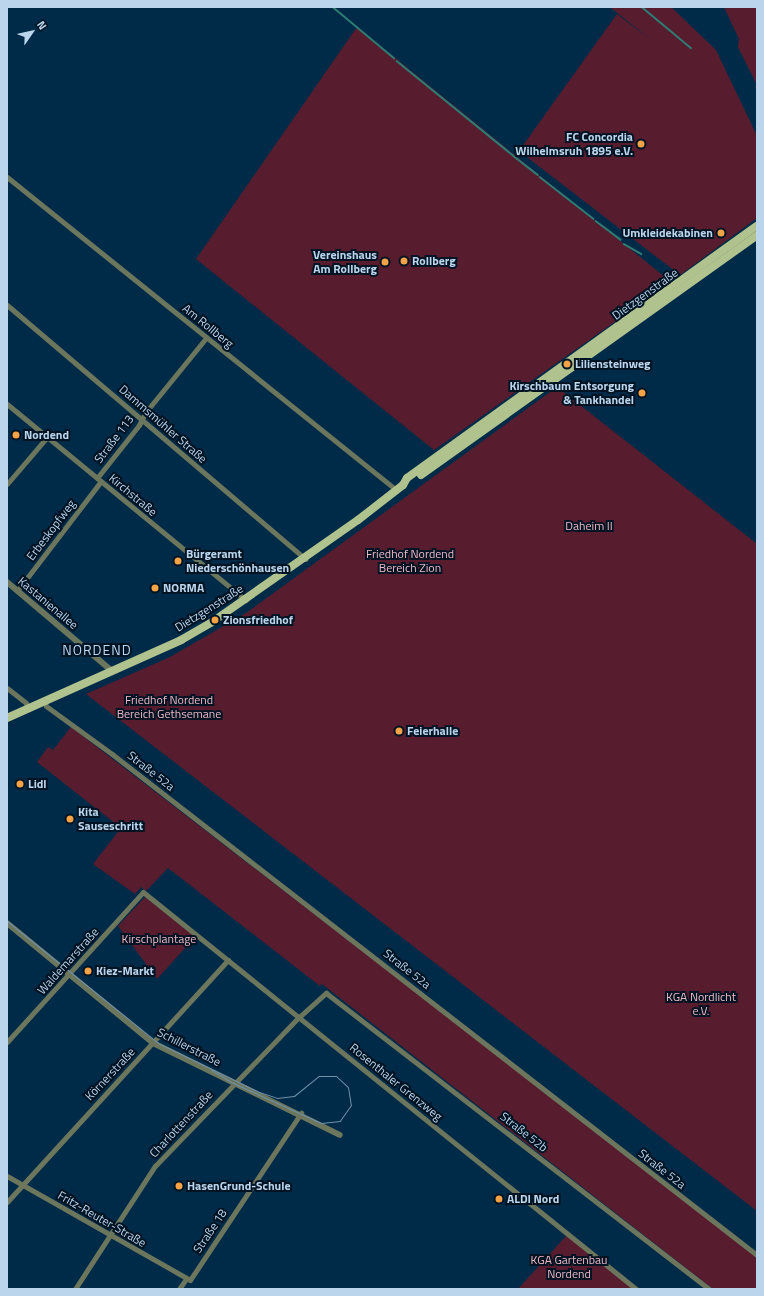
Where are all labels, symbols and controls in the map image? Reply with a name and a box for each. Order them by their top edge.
north arrow [12,12,52,52]
text: N [33,18,51,33]
place label: FC Concordia Wilhelmsruh 1895 e.V. [515,130,633,158]
marker: FC Concordia Wilhelmsruh 1895 e.V. [636,139,646,149]
place label: Umkleidekabinen [622,226,713,240]
marker: Umkleidekabinen [716,228,726,238]
place label: Vereinshaus Am Rollberg [313,248,377,276]
place label: Rollberg [412,254,456,268]
marker: Rollberg [399,256,409,266]
marker: Vereinshaus Am Rollberg [380,257,390,267]
street label: Dietzgenstraße [609,265,681,323]
street label: Am Rollberg [180,301,236,351]
place label: Liliensteinweg [575,357,650,371]
marker: Liliensteinweg [562,359,572,369]
place label: Kirschbaum Entsorgung & Tankhandel [509,379,634,407]
street label: Dammsmühler Straße [116,382,210,466]
marker: Kirschbaum Entsorgung & Tankhandel [637,388,647,398]
street label: Straße 113 [91,412,137,466]
place label: Nordend [24,428,69,442]
marker: Nordend [11,430,21,440]
street label: Kirchstraße [106,471,160,519]
street label: Erbeskopfweg [24,497,78,563]
park label: Daheim II [565,519,613,533]
place label: Bürgeramt Niederschönhausen [186,547,289,575]
park label: Friedhof Nordend Bereich Zion [366,547,454,575]
marker: Bürgeramt Niederschönhausen [173,556,183,566]
street label: Kastanienallee [15,574,81,632]
place label: NORMA [163,581,204,595]
street label: Dietzgenstraße [172,581,246,635]
marker: NORMA [150,583,160,593]
place label: Zionsfriedhof [223,613,293,627]
marker: Zionsfriedhof [210,615,220,625]
district label: NORDEND [62,642,132,658]
park label: Friedhof Nordend Bereich Gethsemane [117,693,221,721]
place label: Feierhalle [407,724,458,738]
marker: Feierhalle [394,726,404,736]
street label: Straße 52a [125,748,177,794]
place label: Lidl [28,777,47,791]
marker: Lidl [15,779,25,789]
place label: Kita Sauseschritt [78,805,143,833]
marker: Kita Sauseschritt [65,814,75,824]
street label: Waldemarstraße [34,925,102,997]
park label: Kirschplantage [122,932,196,946]
street label: Straße 52a [381,946,433,992]
place label: Kiez-Markt [96,964,154,978]
marker: Kiez-Markt [83,966,93,976]
park label: KGA Nordlicht e.V. [666,990,736,1018]
street label: Schillerstraße [155,1025,223,1069]
street label: Rosenthaler Grenzweg [347,1040,445,1124]
street label: Körnerstraße [82,1045,138,1103]
street label: Charlottenstraße [146,1088,216,1160]
street label: Straße 52b [497,1109,551,1155]
street label: Straße 52a [636,1146,688,1192]
place label: HasenGrund-Schule [187,1179,291,1193]
marker: HasenGrund-Schule [174,1181,184,1191]
street label: Fritz-Reuter-Straße [55,1188,149,1250]
place label: ALDI Nord [507,1192,559,1206]
marker: ALDI Nord [494,1194,504,1204]
street label: Straße 18 [190,1206,230,1256]
park label: KGA Gartenbau Nordend [531,1253,607,1281]

